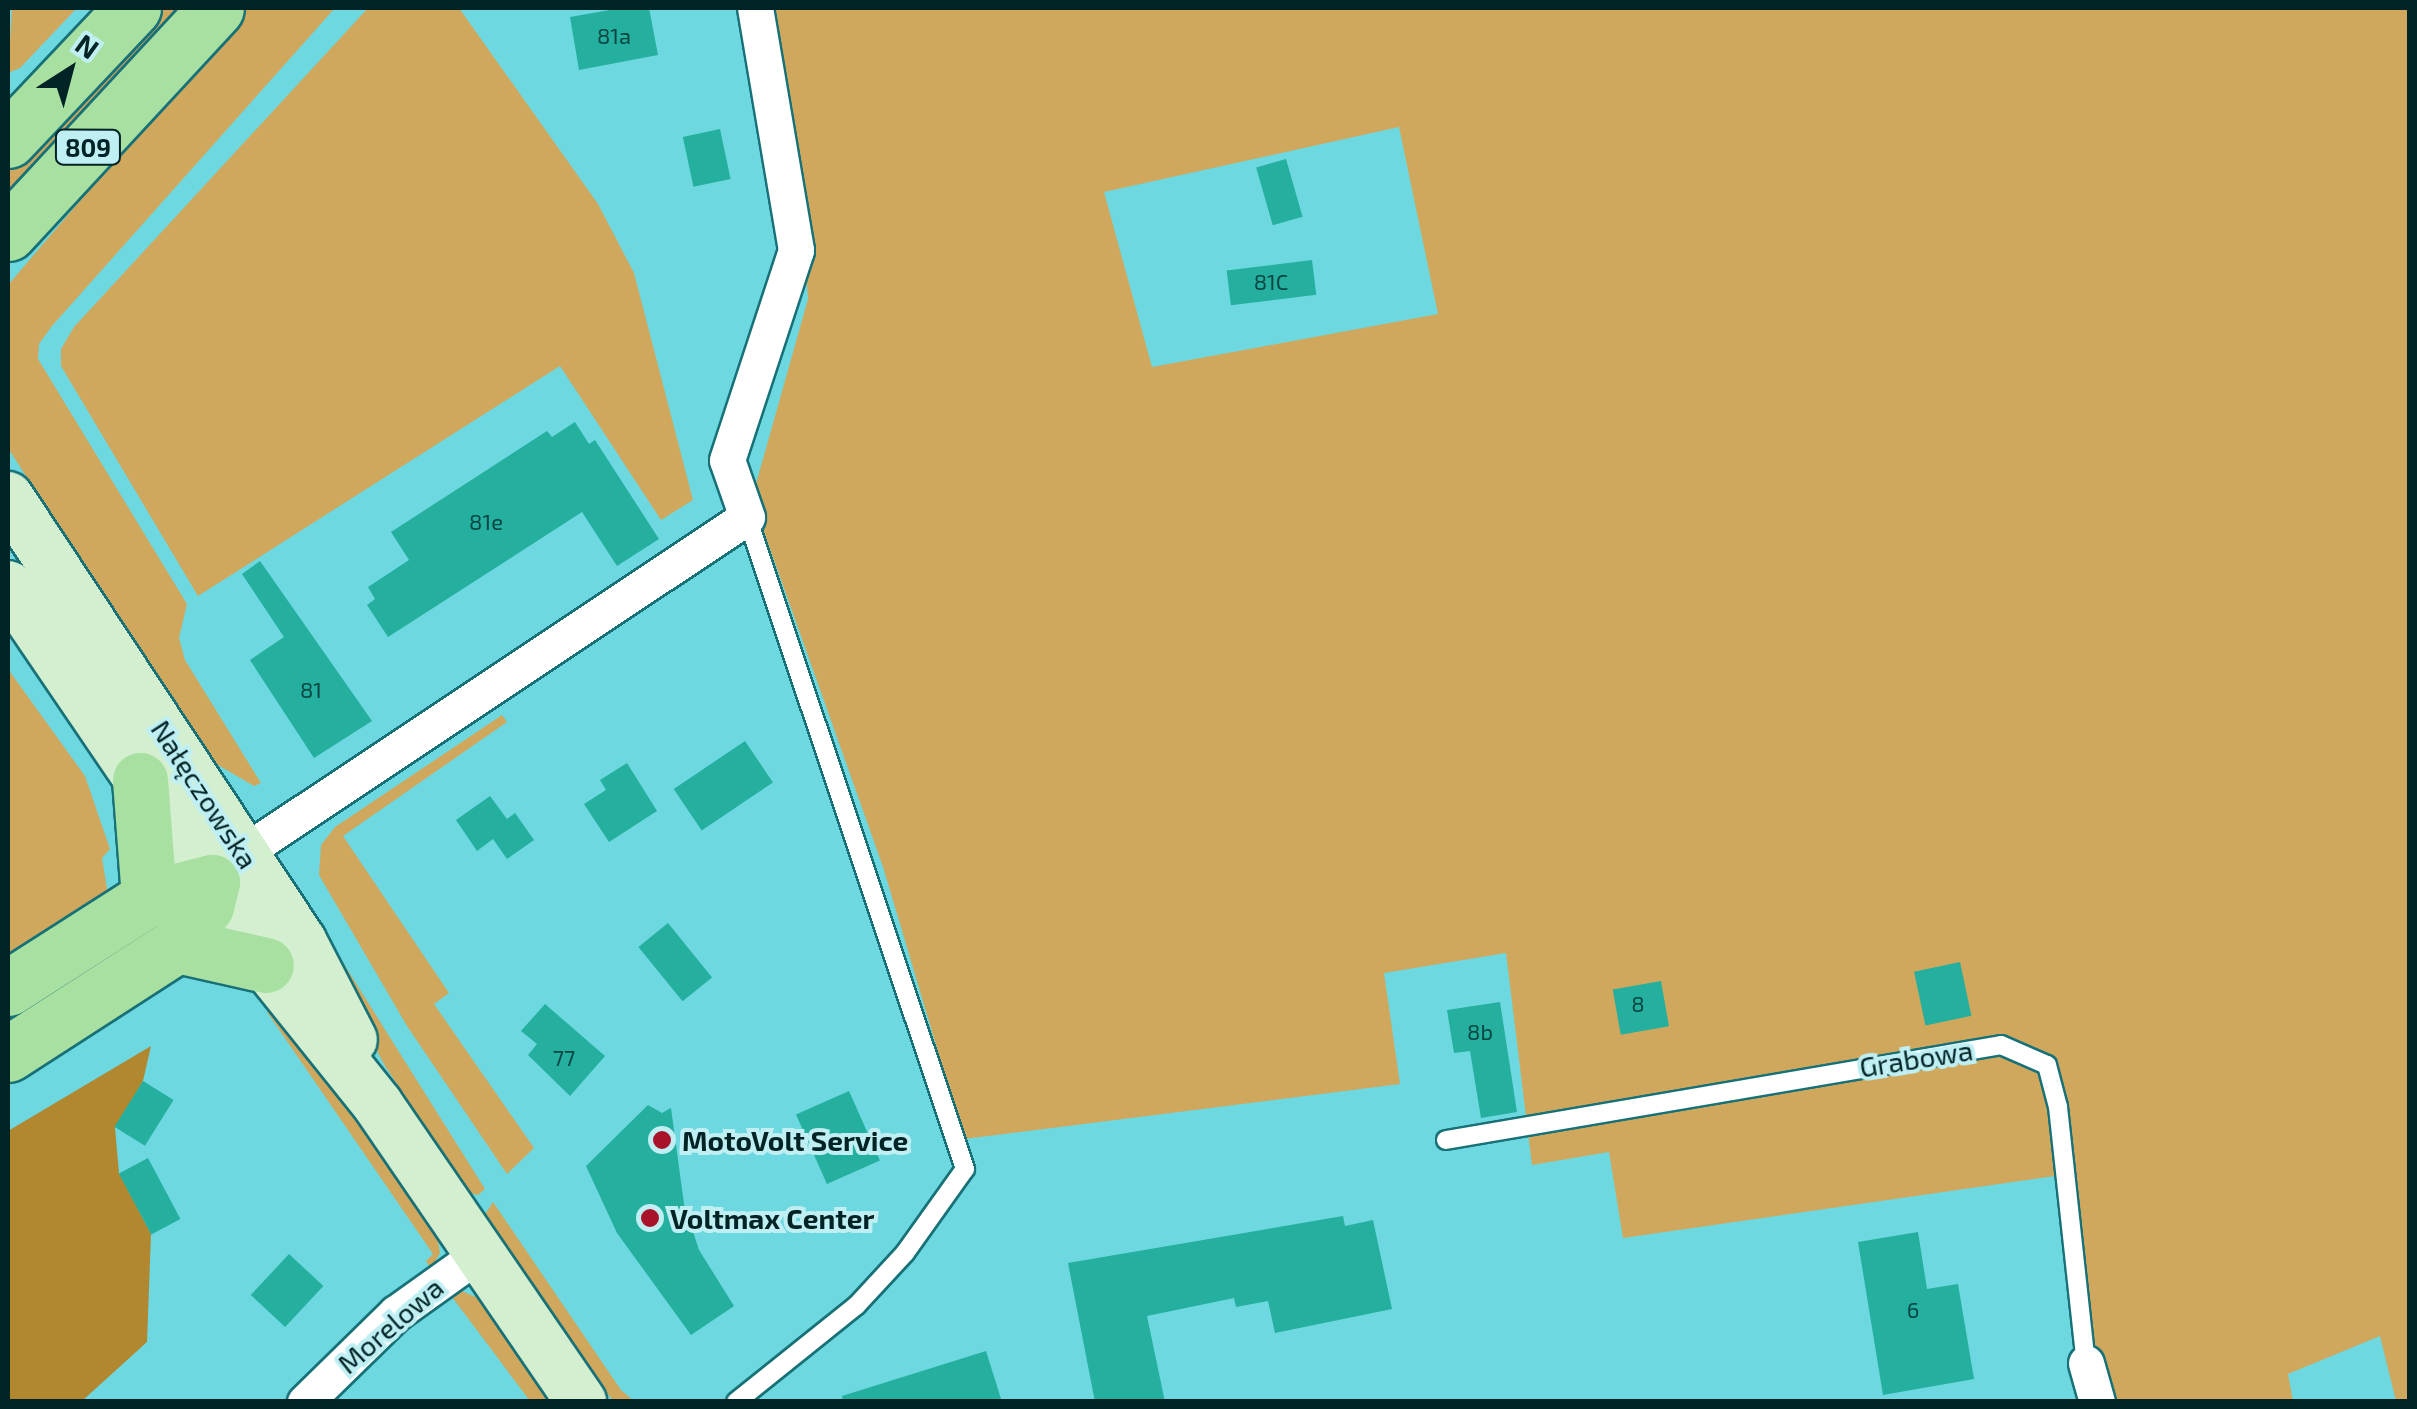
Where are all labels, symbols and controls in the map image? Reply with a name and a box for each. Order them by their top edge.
north arrow [20,20,120,120]
house number: 81a [597,23,631,49]
text: N [69,26,106,65]
road number: 809 [53,127,123,167]
house number: 81C [1254,269,1288,295]
house number: 81e [469,509,503,535]
house number: 81 [300,677,322,703]
street label: Nałęczowska [145,714,265,874]
house number: 8 [1631,991,1645,1017]
house number: 8b [1467,1019,1493,1045]
street label: Grabowa [1857,1032,1975,1084]
house number: 77 [553,1045,575,1071]
place label: MotoVolt Service [682,1123,908,1157]
marker: MotoVolt Service [651,1129,673,1151]
place label: Voltmax Center [670,1201,875,1235]
marker: Voltmax Center [639,1207,661,1229]
street label: Morelowa [330,1270,450,1380]
house number: 6 [1907,1297,1919,1323]

